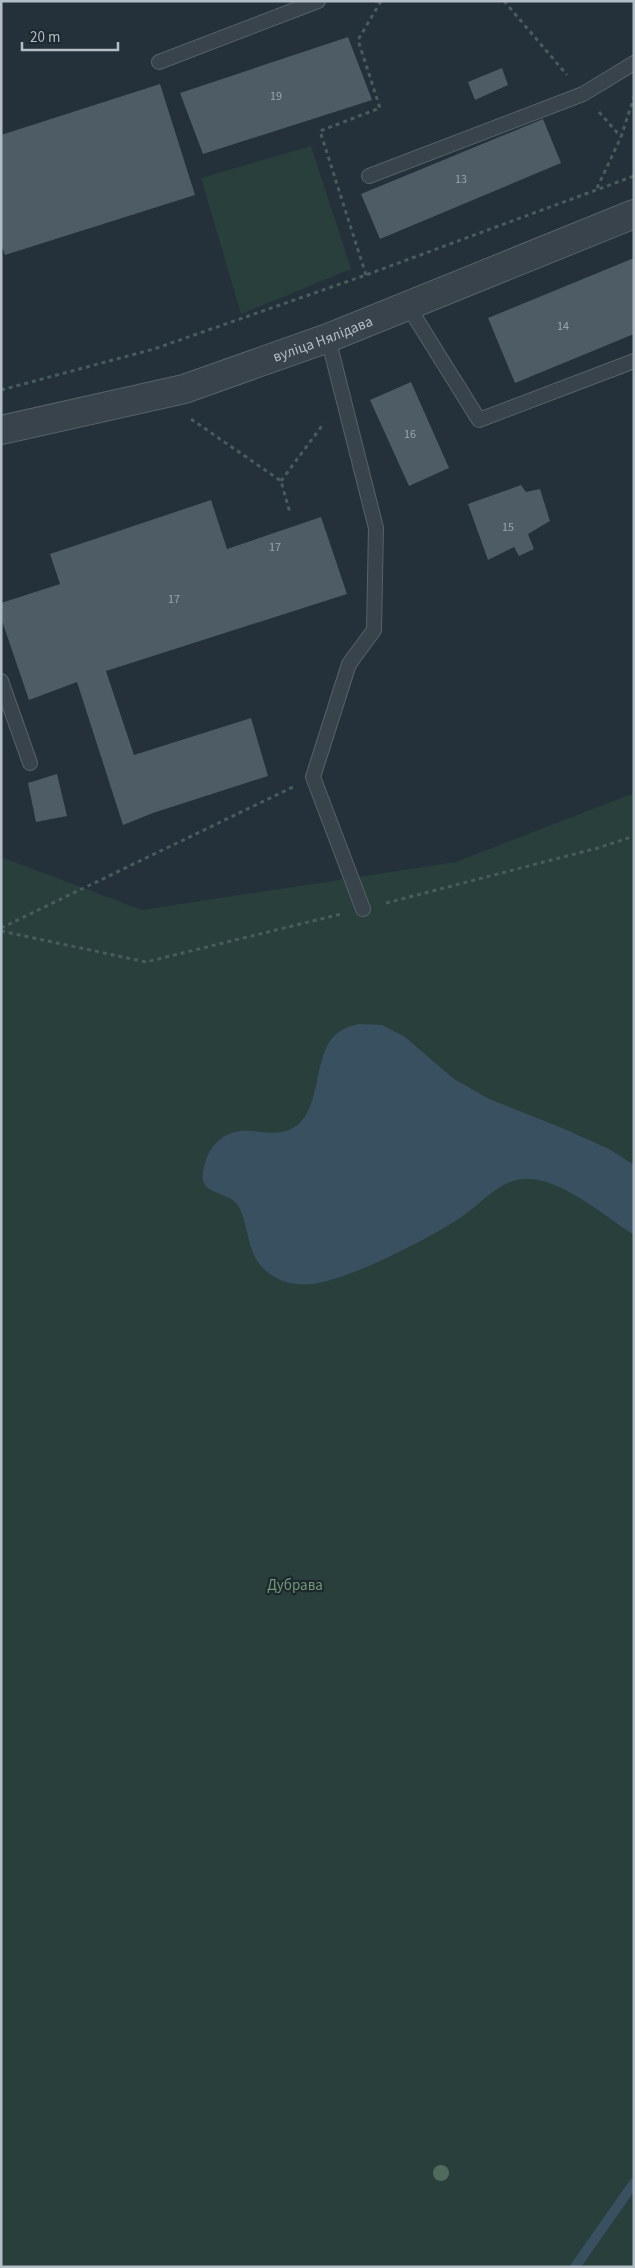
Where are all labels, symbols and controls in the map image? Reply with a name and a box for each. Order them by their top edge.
scale bar [22,20,119,52]
text: 20 m [30,27,60,48]
house number: 19 [270,88,282,105]
house number: 13 [455,171,467,188]
street label: вуліца Нялідава [270,311,376,368]
house number: 14 [557,318,569,335]
house number: 16 [404,426,416,443]
house number: 15 [502,519,514,536]
house number: 17 [269,539,281,556]
house number: 17 [168,591,180,608]
park label: Дубрава [267,1575,323,1596]

